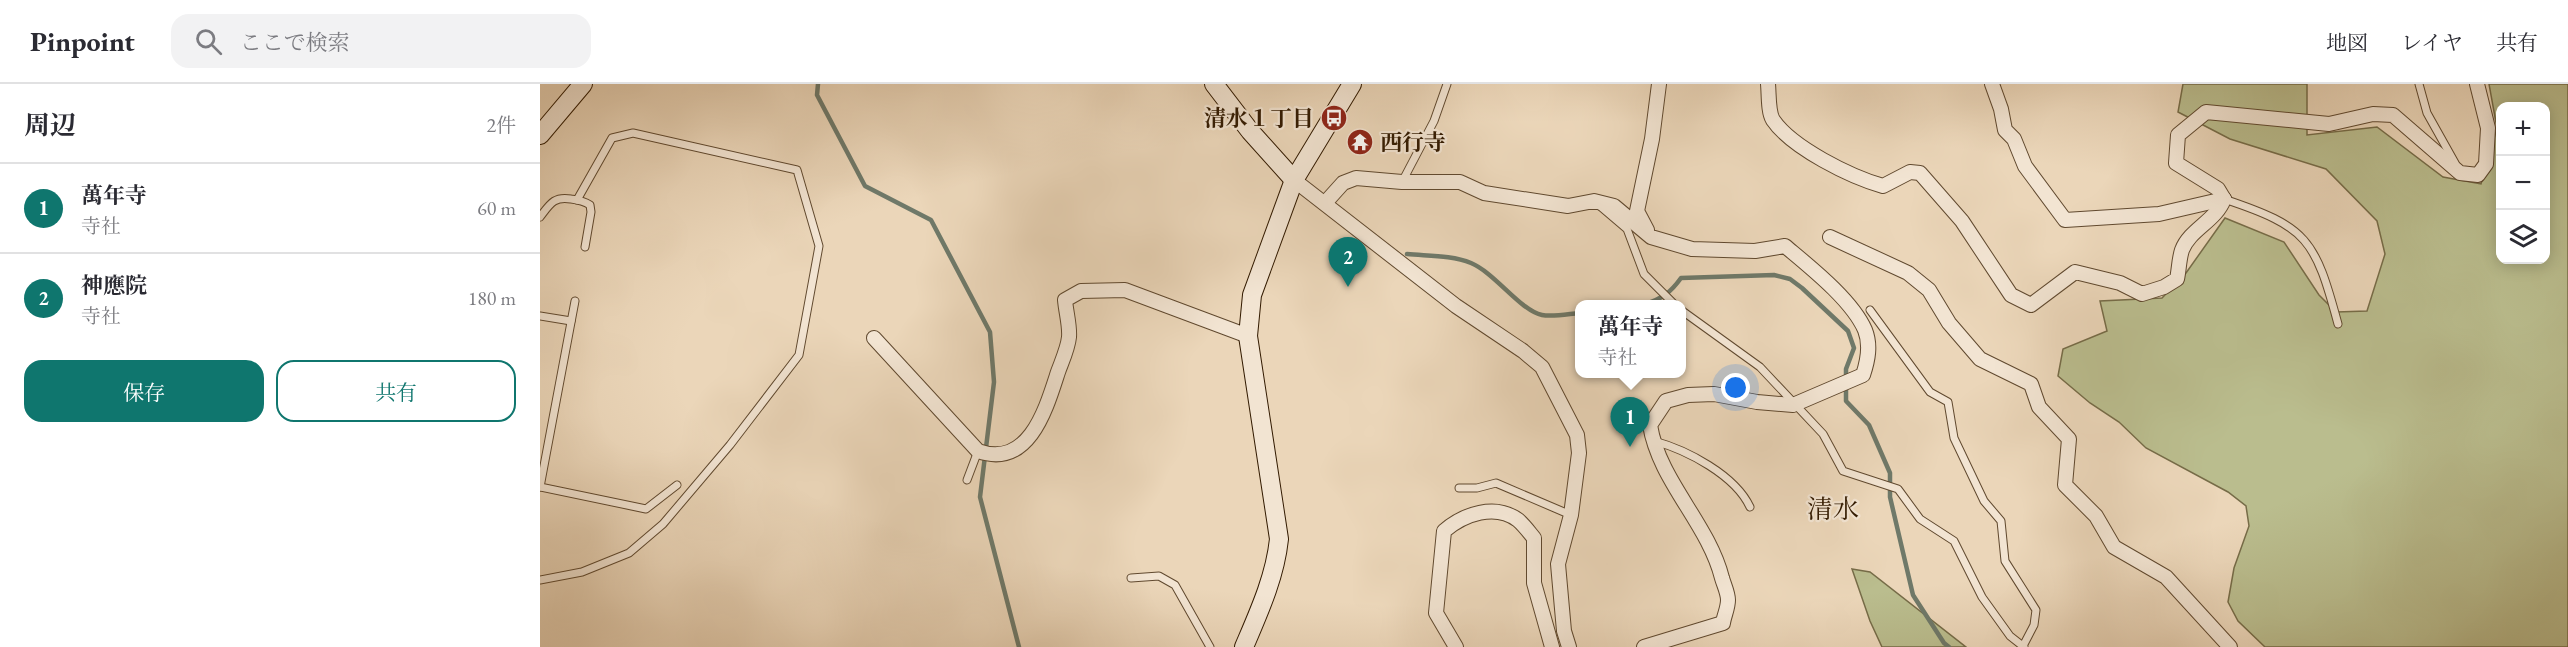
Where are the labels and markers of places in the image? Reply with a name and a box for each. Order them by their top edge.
bus stop icon: 清水１丁目 [1319,103,1349,133]
place label: 清水１丁目 [1204,104,1314,133]
temple icon: 西行寺 [1345,127,1375,157]
place label: 西行寺 [1380,128,1446,157]
pin: 2 [1328,238,1368,287]
pin: 1 [1610,398,1650,447]

